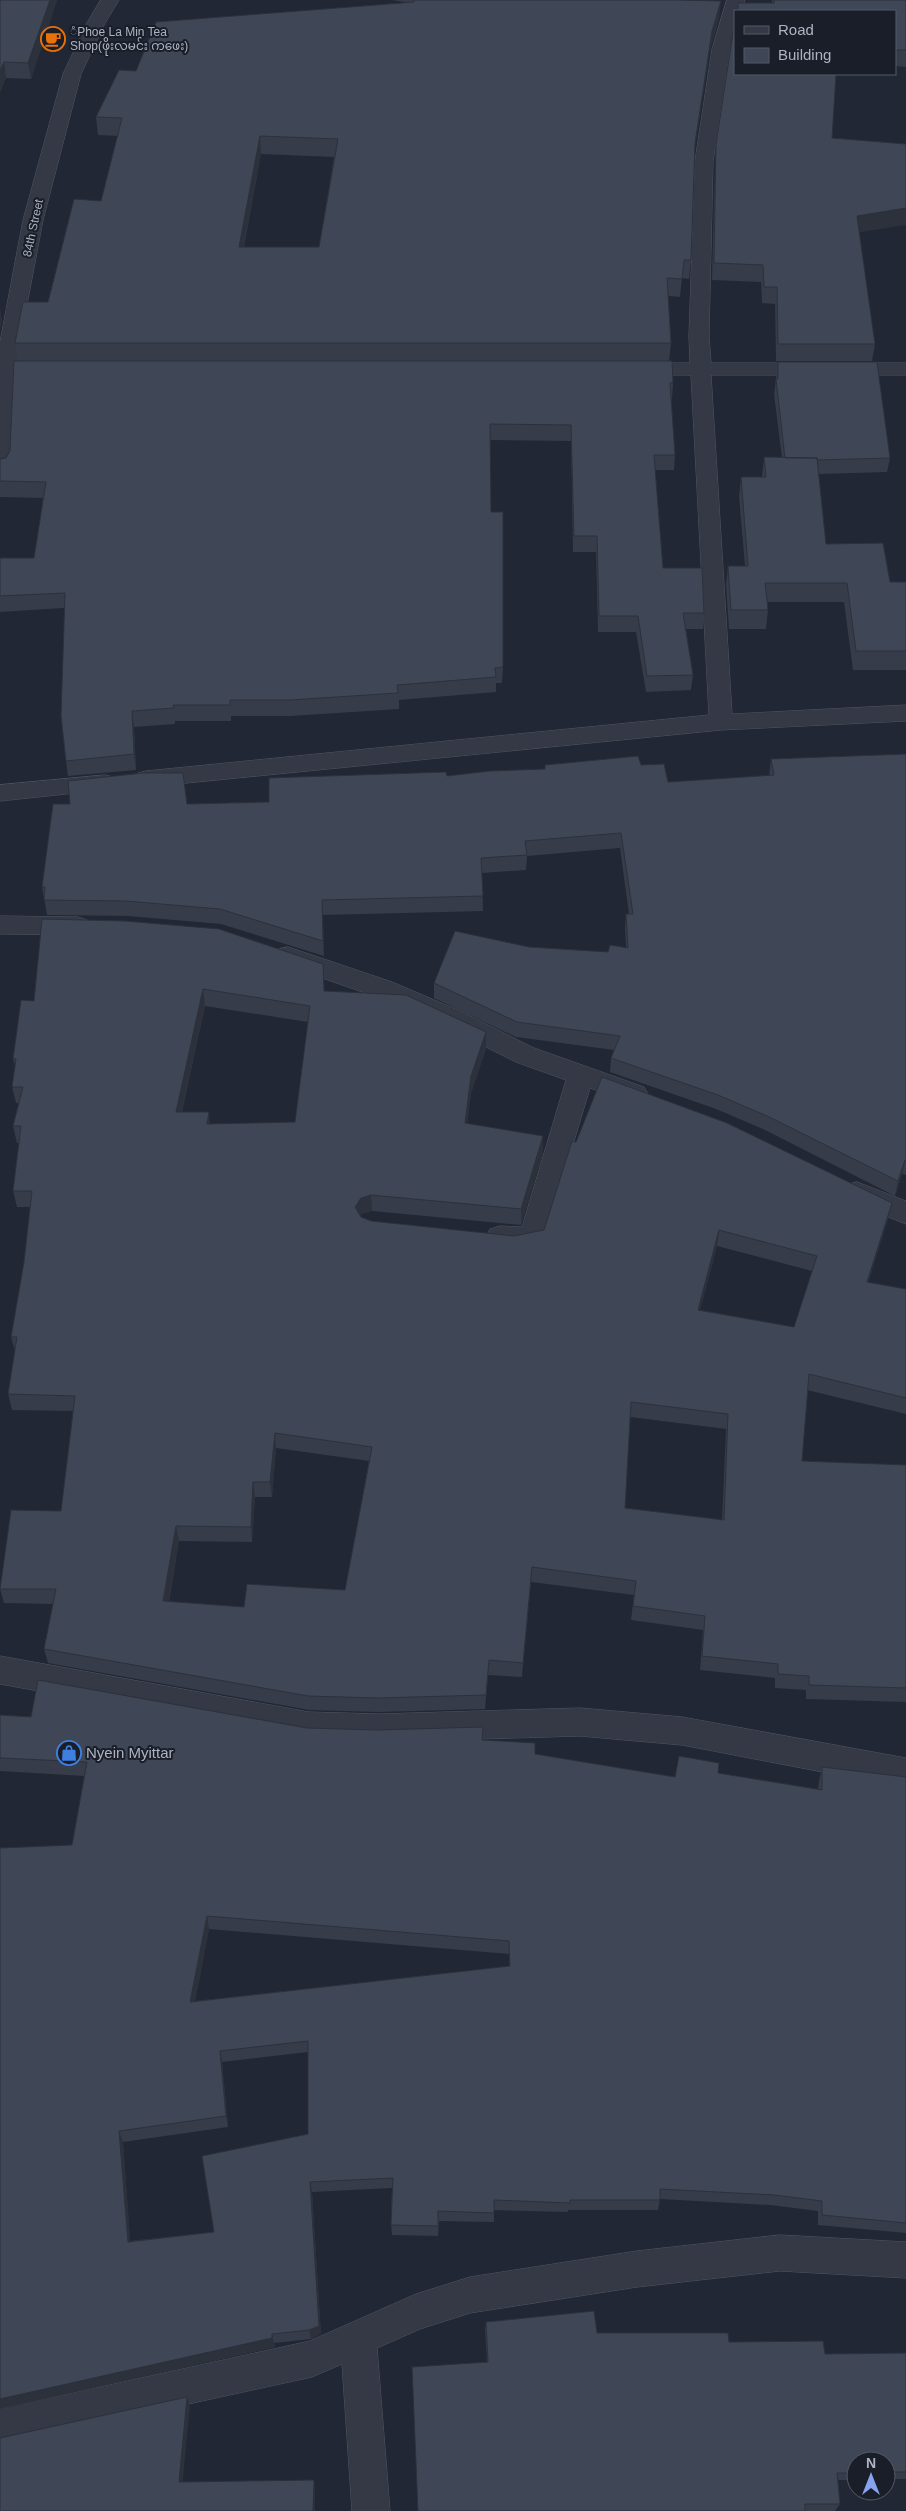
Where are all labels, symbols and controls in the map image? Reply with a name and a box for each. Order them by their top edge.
legend [734,10,896,75]
text: Road [778,21,814,38]
place label: ံPhoe La Min Tea Shop(ဖိုးလမင်း ကဖေး) [70,25,188,56]
cafe icon: ံPhoe La Min Tea Shop(ဖိုးလမင်း ကဖေး) [40,26,66,52]
text: Building [778,46,831,63]
street label: 84th Street [20,197,46,258]
shop icon: Nyein Myittar [56,1740,82,1766]
place label: Nyein Myittar [86,1744,174,1761]
north arrow [846,2451,896,2501]
text: N [866,2455,876,2471]

